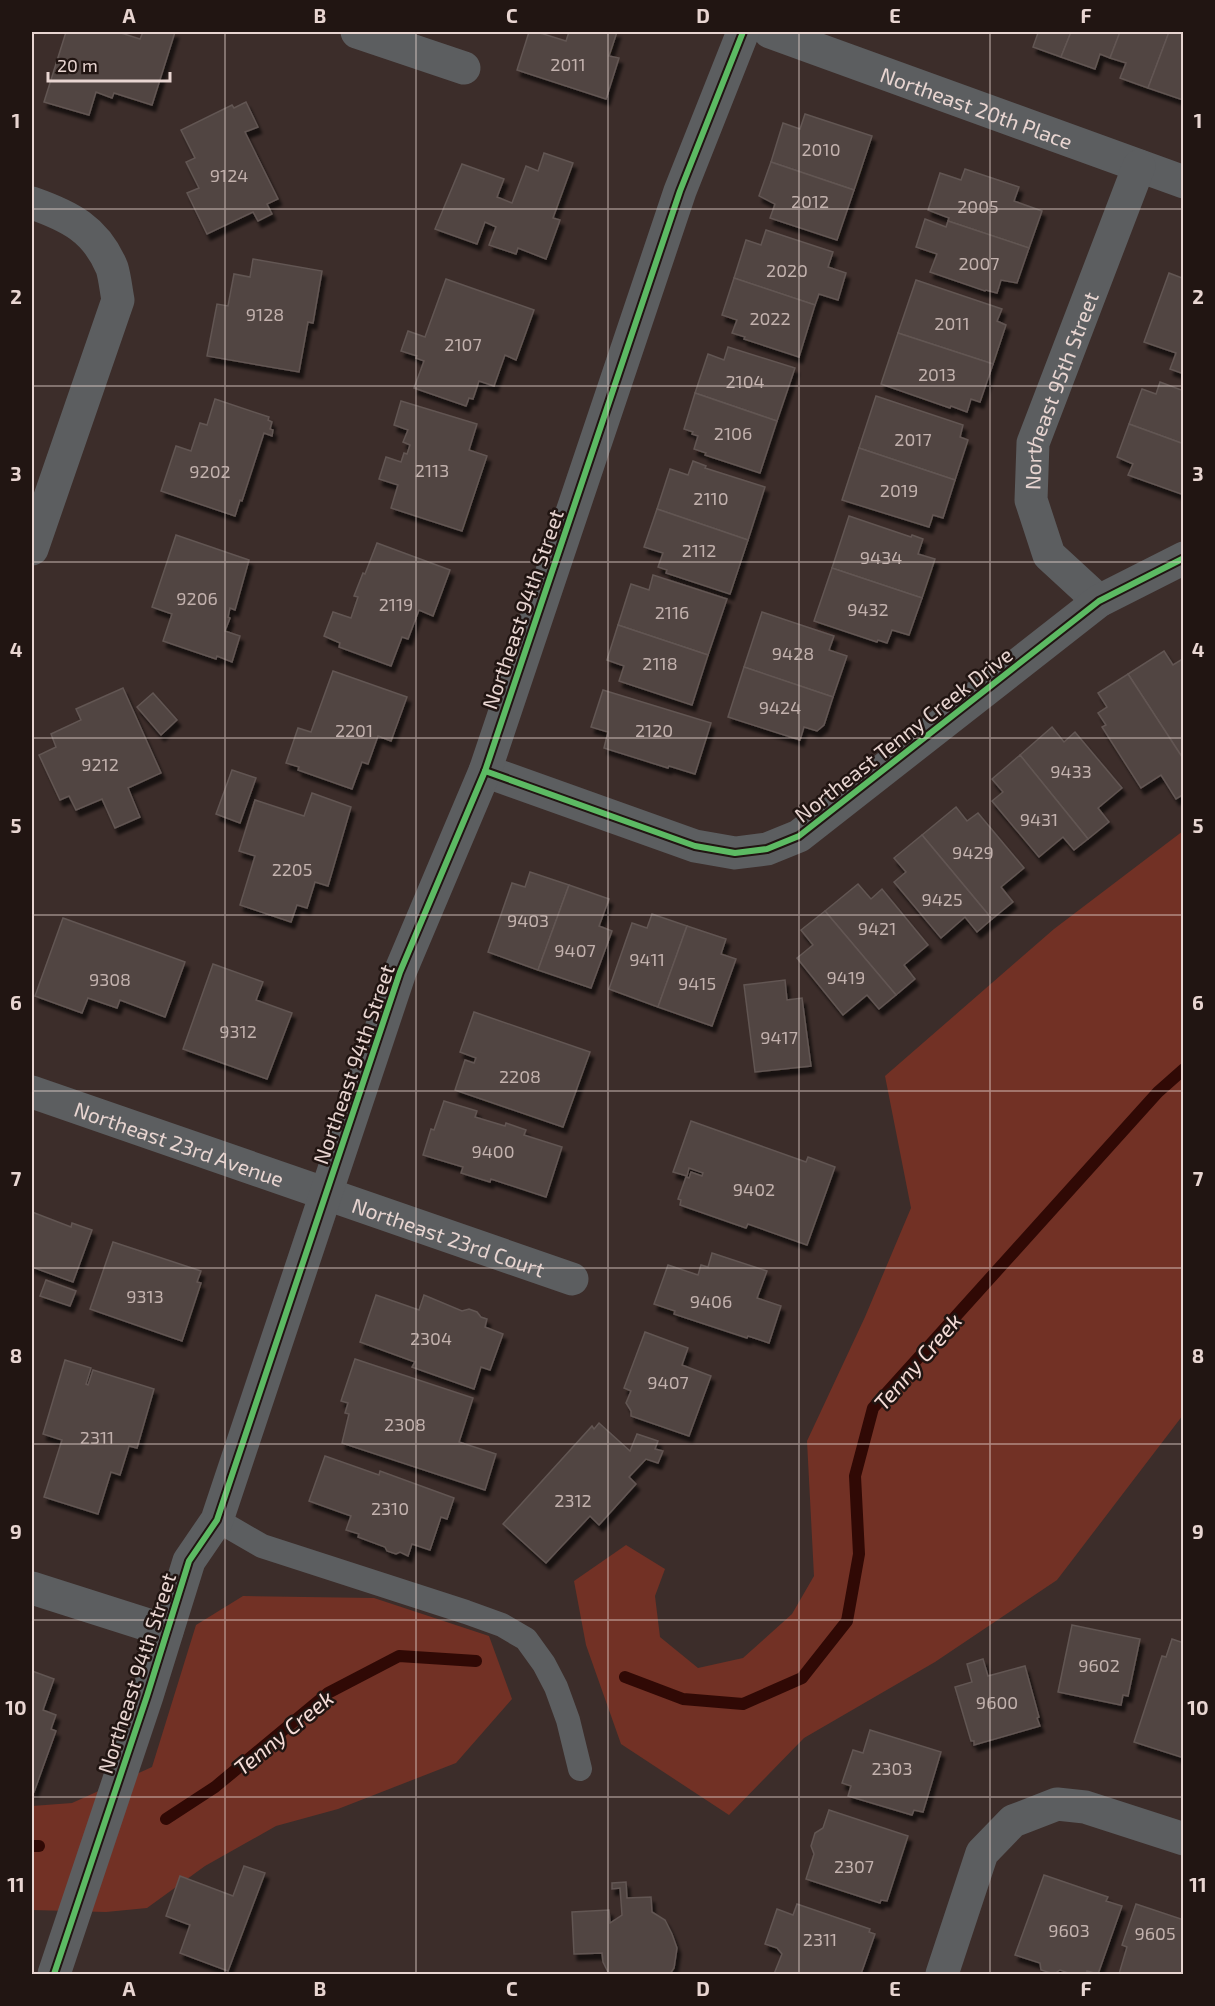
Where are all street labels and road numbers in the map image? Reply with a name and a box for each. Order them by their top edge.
street label: Northeast 20th Place [877,61,1076,153]
street label: Northeast 95th Street [1019,288,1102,490]
street label: Northeast 94th Street [476,506,568,712]
street label: Northeast Tenny Creek Drive [789,641,1017,827]
street label: Northeast 94th Street [307,961,399,1167]
street label: Northeast 23rd Avenue [71,1095,287,1191]
street label: Northeast 23rd Court [349,1191,548,1281]
street label: Northeast 94th Street [92,1569,180,1777]

